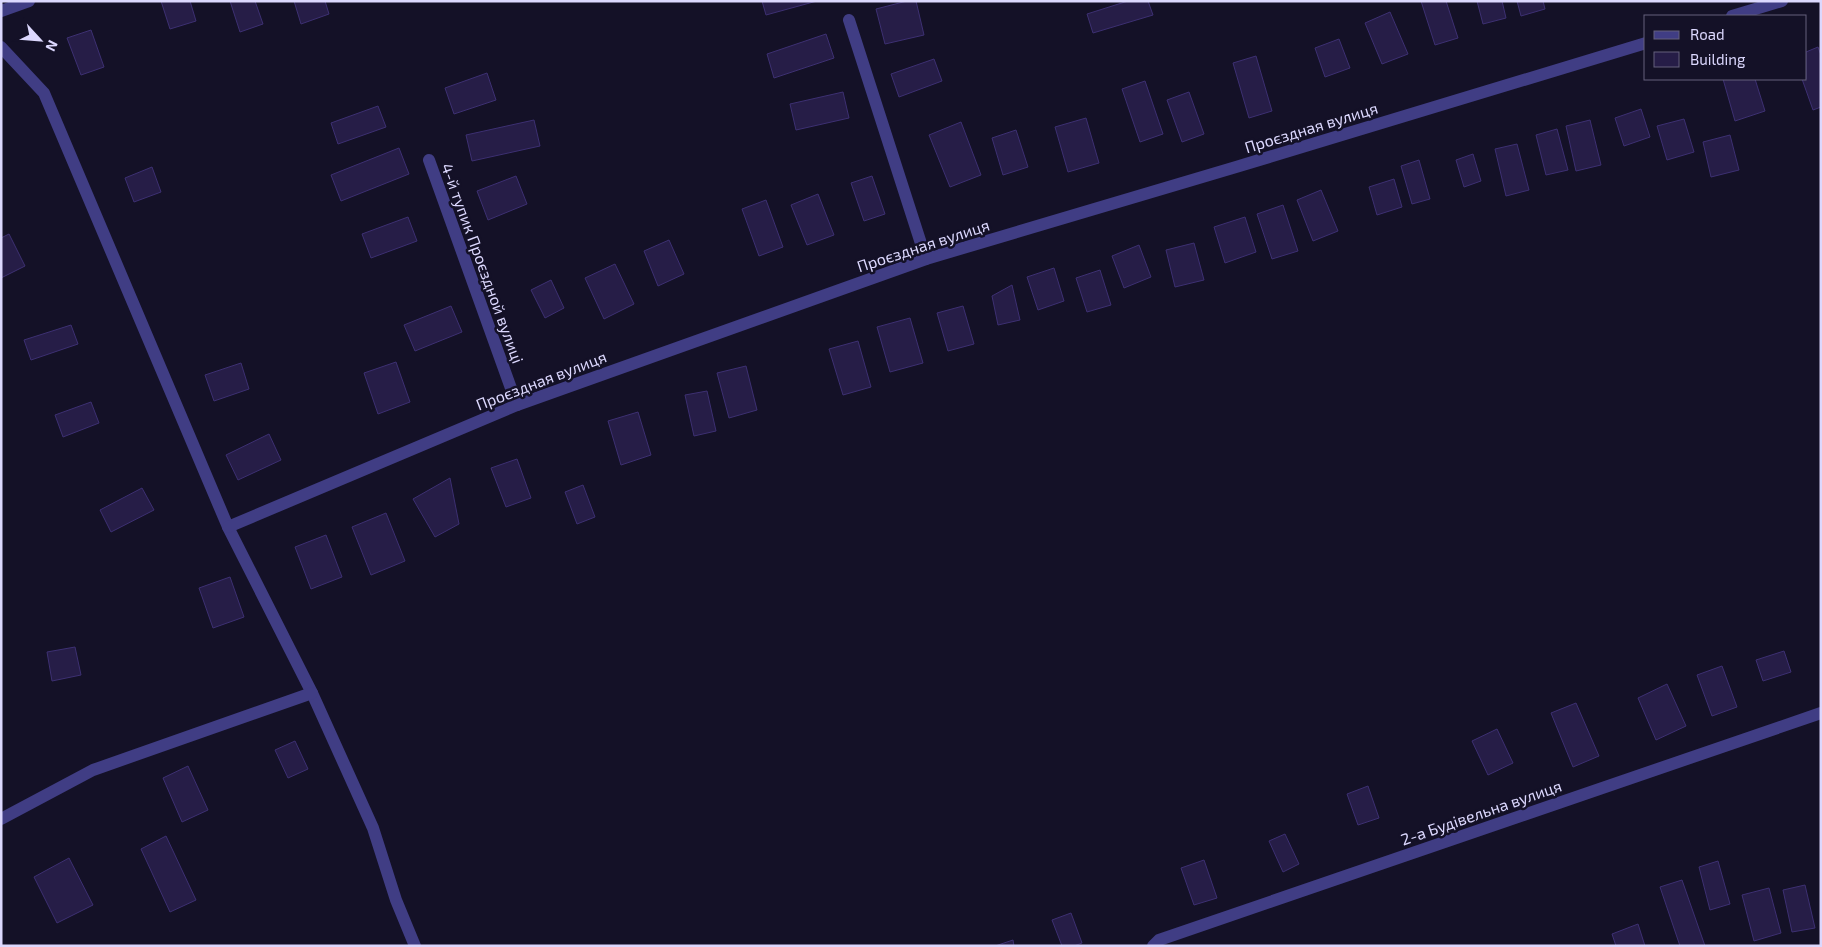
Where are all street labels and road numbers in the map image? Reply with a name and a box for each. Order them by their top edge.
street label: Проєздная вулиця [1242,98,1380,157]
street label: 4-й тупик Проєздной вулиці [437,160,528,366]
street label: Проєздная вулиця [854,215,992,276]
street label: Проєздная вулиця [473,346,609,415]
street label: 2-а Будівельна вулиця [1398,775,1564,849]

